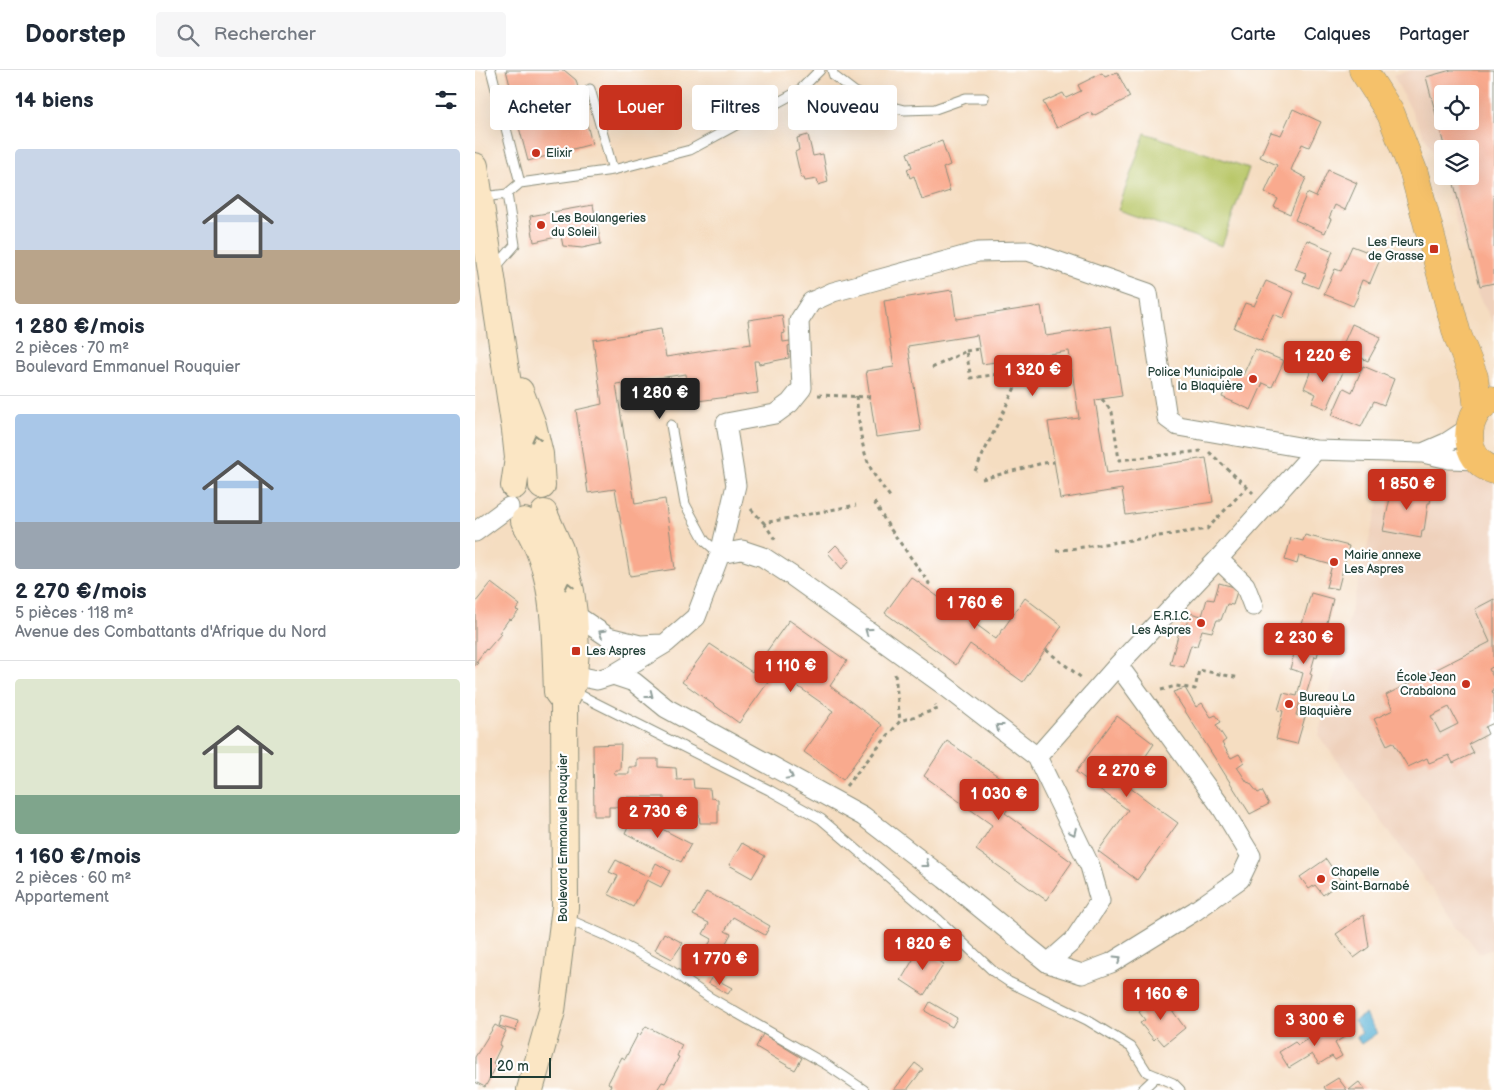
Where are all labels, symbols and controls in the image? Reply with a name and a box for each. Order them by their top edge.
search box [156,12,506,57]
text: Doorstep [25,20,126,49]
icon: search [174,21,202,49]
text: Rechercher [214,23,316,46]
text: Carte [1230,24,1276,45]
text: Calques [1304,24,1371,45]
text: Partager [1399,24,1469,45]
chip: Acheter [490,85,589,130]
chip: Louer [599,85,682,130]
chip: Filtres [692,85,778,130]
chip: Nouveau [788,85,897,130]
map controls [1434,85,1479,185]
button: locate [1434,85,1479,130]
icon: filters [432,86,460,114]
text: 14 biens [15,88,94,113]
button: layers [1434,140,1479,185]
place label: Elixir [546,146,573,161]
marker: Elixir [530,147,542,159]
icon: home [193,181,283,271]
place label: Les Boulangeries du Soleil [551,211,646,240]
marker: Les Boulangeries du Soleil [535,219,547,231]
place label: Les Fleurs de Grasse [1367,235,1424,264]
marker: Les Fleurs de Grasse [1428,243,1440,255]
text: 1 280 €/mois [15,314,145,339]
text: 2 pièces · 70 m² [15,339,129,358]
pin: 1 220 € [1277,340,1369,383]
text: 1 220 € [1295,347,1351,366]
pin: 1 320 € [987,354,1079,397]
text: Boulevard Emmanuel Rouquier [15,358,240,377]
text: 1 320 € [1005,361,1061,380]
place label: Police Municipale la Blaquière [1148,365,1243,394]
marker: Police Municipale la Blaquière [1247,373,1259,385]
pin: 1 280 € [614,378,706,420]
text: 1 280 € [632,384,688,403]
one-way arrow [531,433,542,442]
icon: home [193,447,283,537]
pin: 1 850 € [1361,468,1453,511]
text: 1 850 € [1379,475,1435,494]
place label: Mairie annexe Les Aspres [1344,548,1421,577]
marker: Mairie annexe Les Aspres [1328,556,1340,568]
text: 2 270 €/mois [15,579,147,604]
one-way arrow [564,581,575,590]
pin: 1 760 € [929,588,1021,630]
text: 1 760 € [947,594,1003,613]
text: 5 pièces · 118 m² [15,604,134,623]
place label: E.R.I.C. Les Aspres [1131,609,1191,638]
marker: E.R.I.C. Les Aspres [1195,617,1207,629]
pin: 2 230 € [1258,622,1350,665]
text: Avenue des Combattants d'Afrique du Nord [15,623,326,642]
one-way arrow [865,628,874,636]
text: 2 230 € [1275,629,1333,648]
one-way arrow [599,630,608,640]
place label: Les Aspres [586,644,646,659]
marker: Les Aspres [570,645,582,657]
pin: 1 110 € [745,650,837,693]
text: 1 110 € [766,657,816,676]
place label: École Jean Crabalona [1396,669,1456,699]
marker: École Jean Crabalona [1460,678,1472,690]
one-way arrow [644,689,653,698]
place label: Bureau La Blaquière [1299,690,1355,719]
marker: Bureau La Blaquière [1283,698,1295,710]
icon: home [193,712,283,802]
one-way arrow [995,724,1005,733]
street label: Boulevard Emmanuel Rouquier [556,753,571,922]
pin: 2 270 € [1081,756,1173,798]
text: 2 270 € [1098,762,1156,781]
one-way arrow [785,769,794,779]
pin: 1 030 € [953,778,1045,821]
text: 1 030 € [971,785,1027,804]
pin: 2 730 € [612,796,704,839]
text: 2 730 € [629,803,687,822]
one-way arrow [1067,827,1078,836]
text: 1 160 €/mois [15,844,141,869]
one-way arrow [920,859,929,867]
place label: Chapelle Saint-Barnabé [1331,865,1410,894]
text: 2 pièces · 60 m² [15,869,131,888]
marker: Chapelle Saint-Barnabé [1315,873,1327,885]
text: Appartement [15,888,109,907]
pin: 1 820 € [877,928,969,971]
text: 1 820 € [895,935,951,954]
pin: 1 770 € [674,944,766,986]
text: 1 770 € [692,950,748,969]
one-way arrow [1113,955,1122,965]
pin: 1 160 € [1115,978,1207,1021]
text: 1 160 € [1134,985,1188,1004]
pin: 3 300 € [1269,1004,1361,1047]
text: 3 300 € [1285,1011,1345,1030]
scale bar [490,1055,551,1078]
text: 20 m [497,1058,529,1075]

